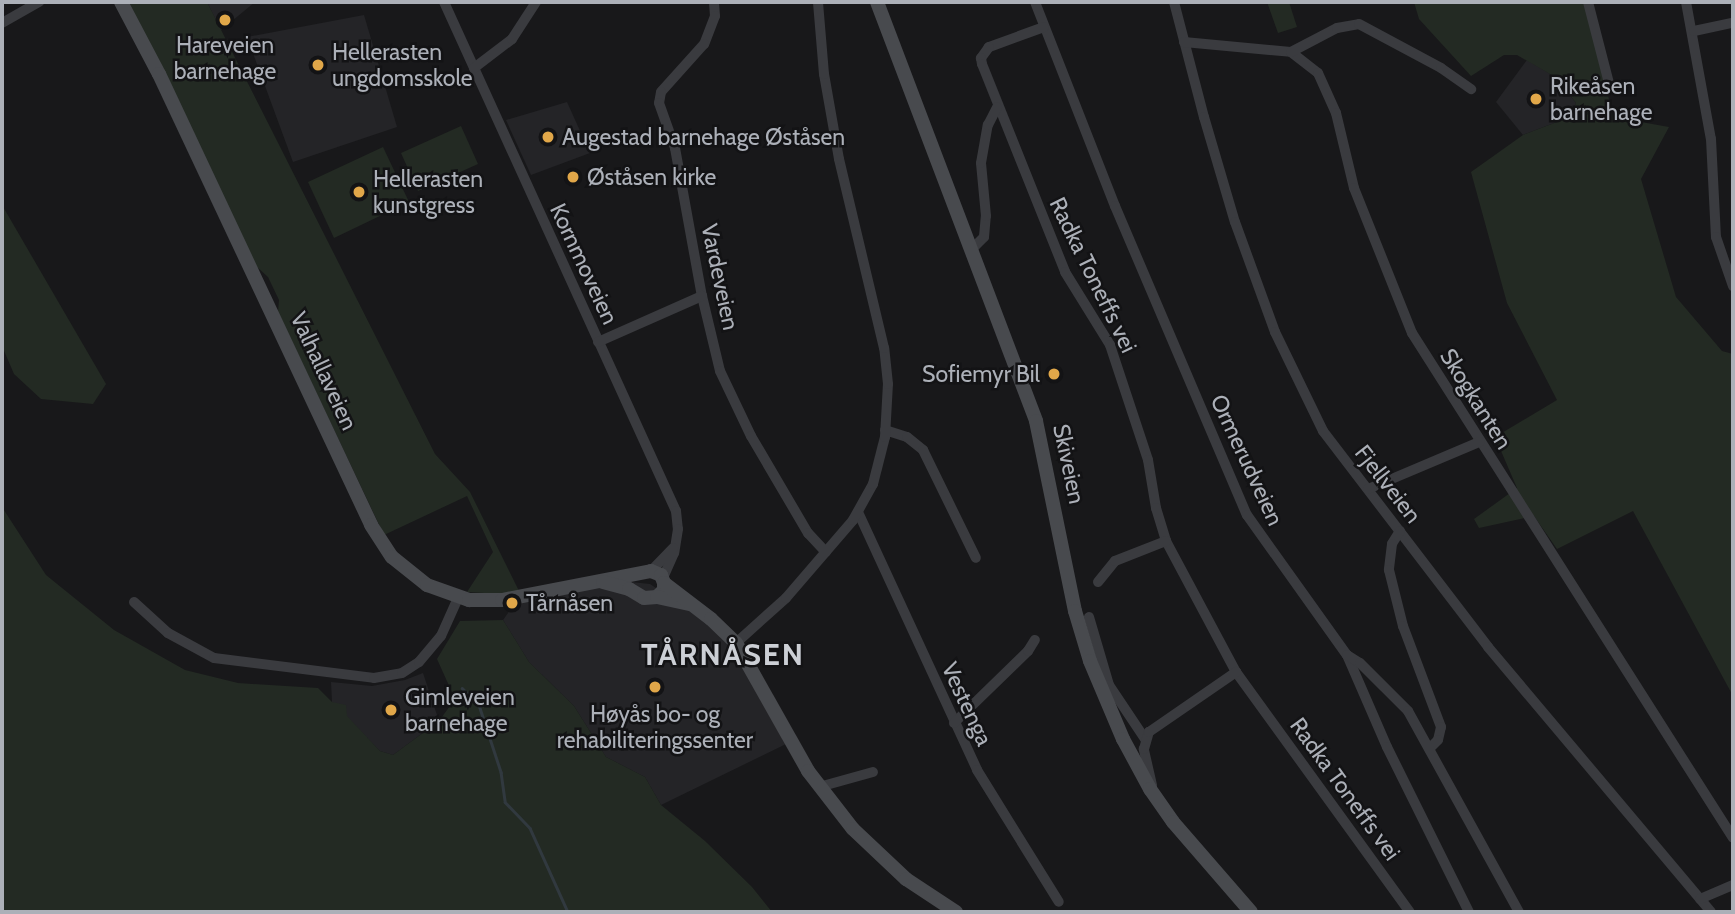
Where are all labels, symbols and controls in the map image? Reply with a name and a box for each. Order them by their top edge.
marker: Hareveien barnehage [217,12,233,28]
place label: Hareveien barnehage [174,31,276,85]
place label: Hellerasten ungdomsskole [332,38,473,92]
marker: Hellerasten ungdomsskole [310,57,326,73]
place label: Rikeåsen barnehage [1550,72,1652,126]
marker: Rikeåsen barnehage [1528,91,1544,107]
place label: Augestad barnehage Øståsen [562,123,845,151]
marker: Augestad barnehage Øståsen [540,129,556,145]
place label: Øståsen kirke [587,163,716,191]
place label: Hellerasten kunstgress [373,165,483,219]
marker: Øståsen kirke [565,169,581,185]
marker: Hellerasten kunstgress [351,184,367,200]
street label: Radka Toneffs vei [1043,193,1143,357]
street label: Kornmoveien [544,199,624,329]
street label: Vardeveien [695,221,745,333]
street label: Valhallaveien [285,308,363,434]
street label: Skogkanten [1434,344,1518,454]
place label: Sofiemyr Bil [922,360,1040,388]
marker: Sofiemyr Bil [1046,366,1062,382]
street label: Ormerudveien [1205,390,1289,530]
street label: Skiveien [1047,422,1091,506]
street label: Fjellveien [1349,439,1427,529]
place label: Tårnåsen [526,589,613,617]
marker: Tårnåsen [504,595,520,611]
district label: TÅRNÅSEN [642,637,804,673]
street label: Vestenga [936,658,998,750]
marker: Høyås bo- og rehabiliteringssenter [645,677,665,697]
place label: Gimleveien barnehage [405,683,515,737]
place label: Høyås bo- og rehabiliteringssenter [557,700,753,754]
marker: Gimleveien barnehage [383,702,399,718]
street label: Radka Toneffs vei [1284,712,1406,866]

